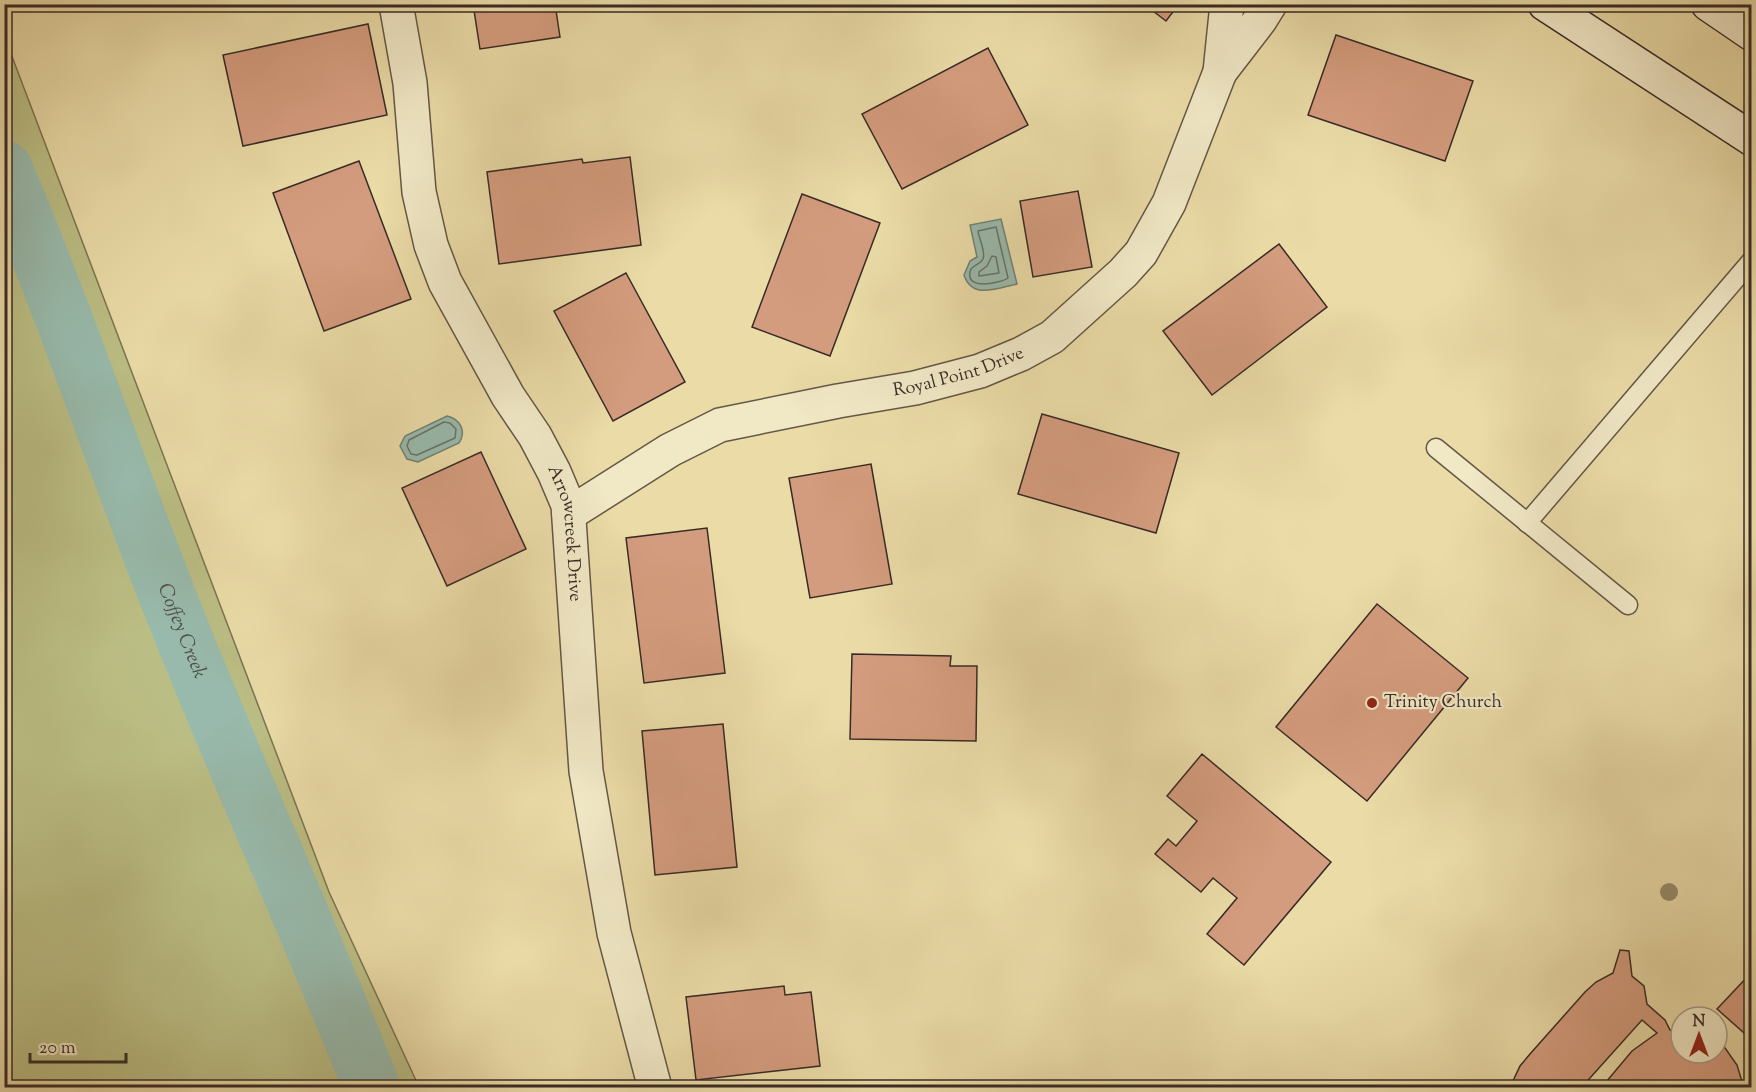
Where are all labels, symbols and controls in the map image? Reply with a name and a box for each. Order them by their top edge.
street label: Royal Point Drive [891,341,1028,404]
street label: Arrowcreek Drive [540,461,588,602]
water label: Coffey Creek [149,579,214,683]
place label: Trinity Church [1384,690,1503,716]
marker: Trinity Church [1365,696,1379,710]
north arrow [1669,1005,1729,1065]
text: N [1693,1011,1706,1034]
scale bar [30,1026,126,1064]
text: 20 m [39,1036,76,1062]

